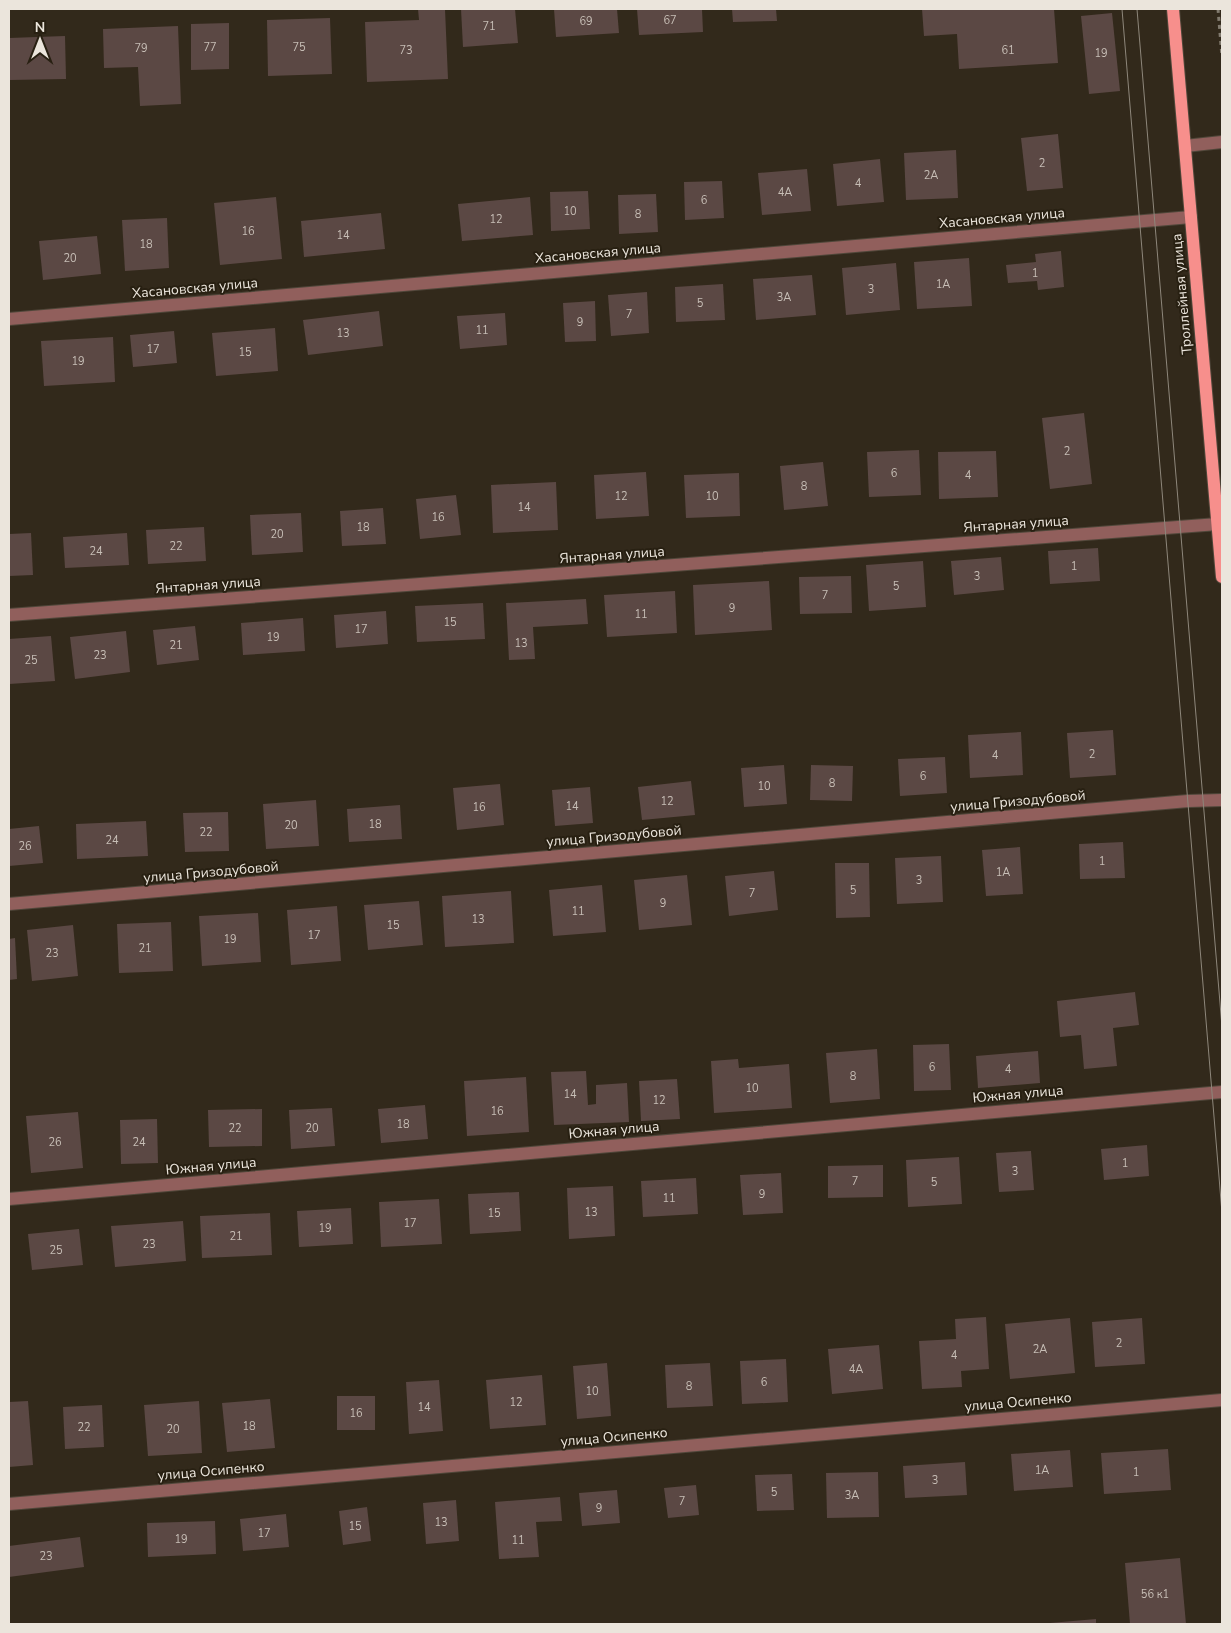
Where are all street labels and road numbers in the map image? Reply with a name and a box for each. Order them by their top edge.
street label: Хасановская улица [938,203,1066,233]
street label: Троллейная улица [1167,233,1197,355]
street label: Хасановская улица [534,238,662,268]
street label: Хасановская улица [131,273,259,303]
street label: Янтарная улица [963,511,1069,537]
street label: Янтарная улица [559,542,665,568]
street label: Янтарная улица [155,572,261,598]
street label: улица Гризодубовой [950,786,1086,816]
street label: улица Гризодубовой [546,821,682,851]
street label: улица Гризодубовой [143,857,279,887]
street label: Южная улица [972,1081,1064,1107]
street label: Южная улица [568,1117,660,1143]
street label: Южная улица [165,1153,257,1179]
street label: улица Осипенко [964,1388,1072,1416]
street label: улица Осипенко [560,1423,668,1451]
street label: улица Осипенко [157,1457,265,1485]

